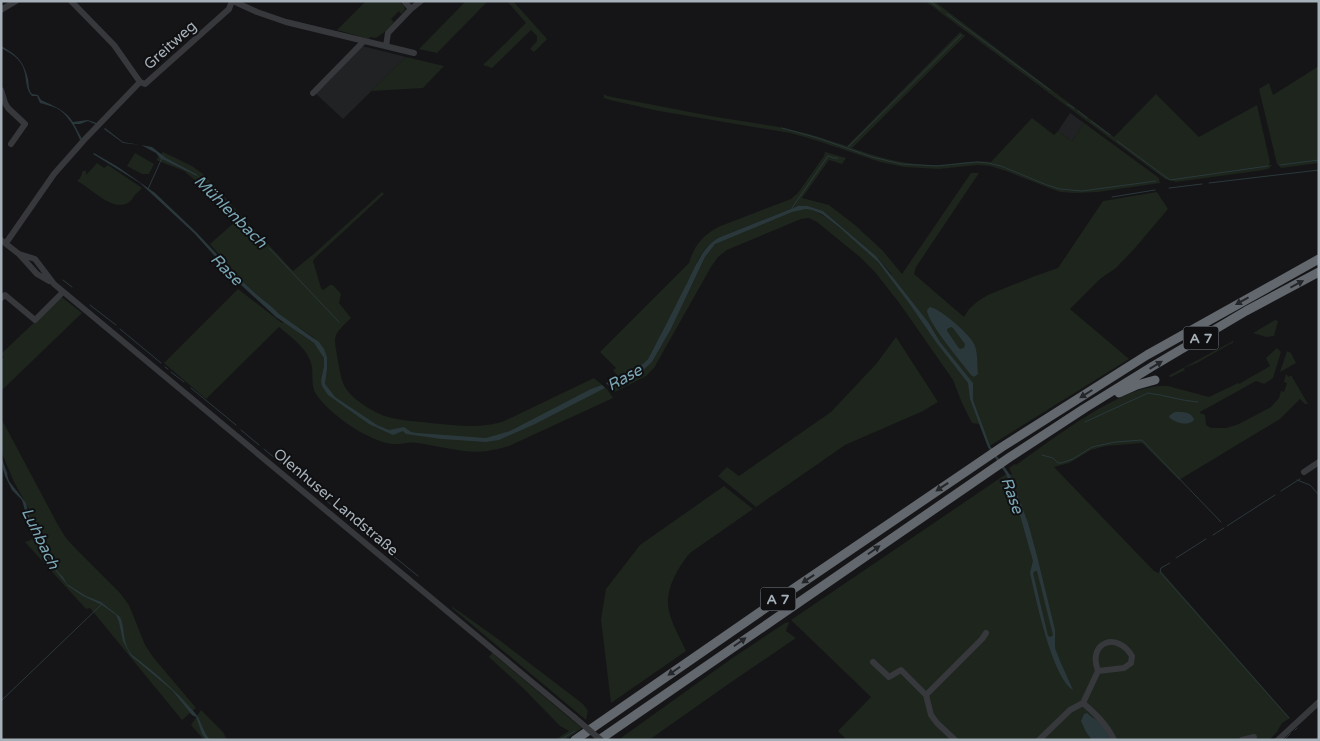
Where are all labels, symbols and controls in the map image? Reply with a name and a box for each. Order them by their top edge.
street label: Greitweg [140,17,200,73]
water label: Mühlenbach [190,171,272,253]
water label: Rase [206,250,247,291]
one-way arrow [1290,280,1304,288]
one-way arrow [1234,297,1249,305]
road number: A 7 [1184,326,1218,349]
water label: Rase [603,360,646,396]
one-way arrow [1150,360,1163,369]
one-way arrow [1079,389,1092,399]
street label: Olenhuser Landstraße [270,445,402,559]
water label: Rase [996,474,1028,517]
one-way arrow [936,483,949,492]
water label: Luhbach [17,504,64,574]
one-way arrow [867,545,881,555]
one-way arrow [801,574,815,584]
road number: A 7 [760,588,796,610]
one-way arrow [733,637,747,647]
one-way arrow [667,666,681,676]

